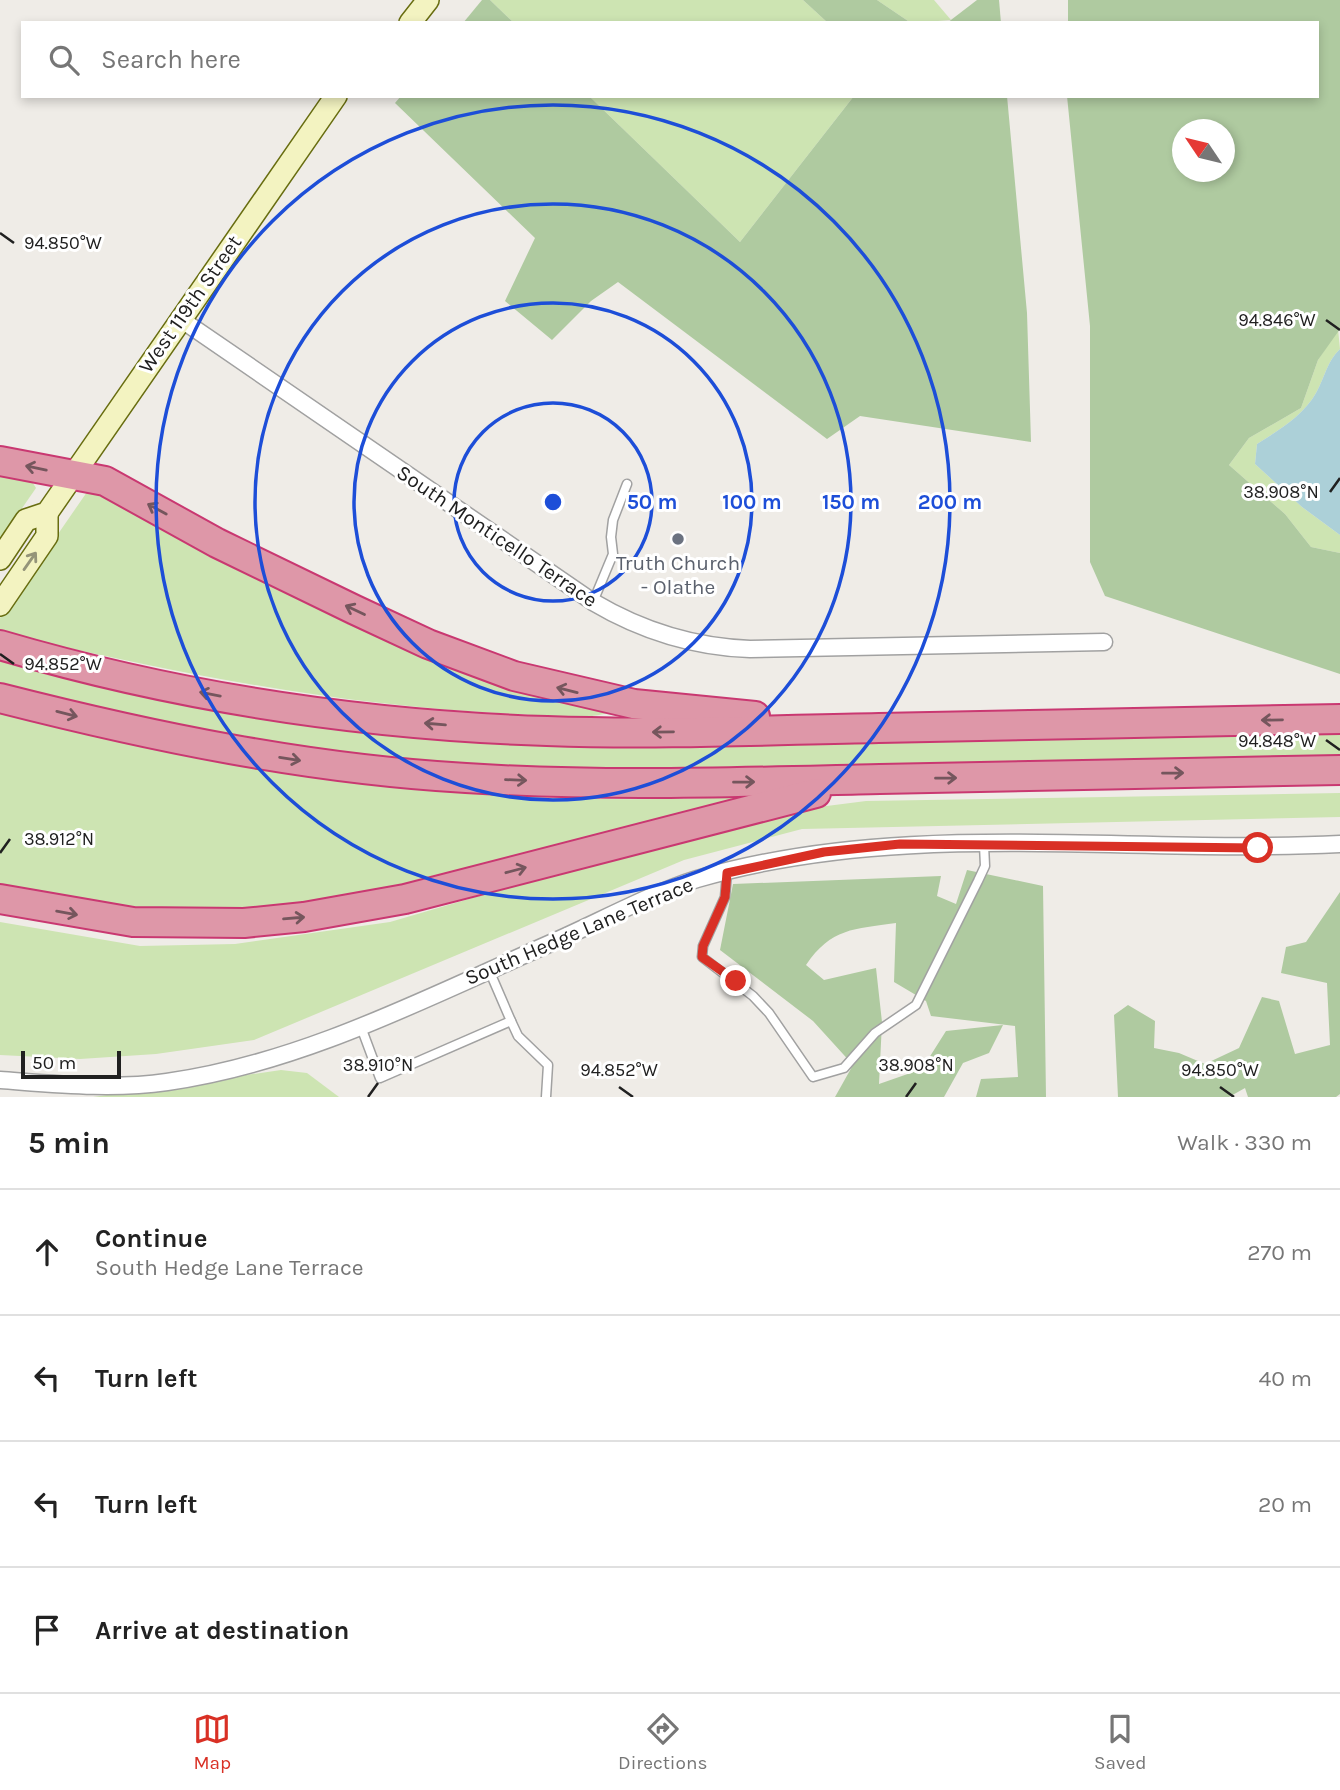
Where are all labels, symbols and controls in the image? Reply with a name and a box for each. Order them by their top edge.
search box [21,21,1319,98]
icon: search [45,41,83,79]
text: Search here [101,44,241,75]
north arrow [1172,119,1235,182]
street label: West 119th Street [134,231,246,377]
text: 94.850°W [24,232,102,254]
text: 94.846°W [1238,309,1316,331]
one-way arrow [25,460,48,474]
street label: South Monticello Terrace [392,460,602,612]
text: 38.908°N [1243,481,1319,503]
centre of rings [541,490,565,514]
text: 50 m [627,490,677,514]
text: 100 m [722,490,782,514]
text: 150 m [822,490,880,514]
text: 200 m [918,490,982,514]
one-way arrow [147,502,168,515]
marker: Truth Church - Olathe [670,531,686,547]
place label: Truth Church - Olathe [616,551,740,599]
one-way arrow [23,552,37,571]
one-way arrow [345,602,366,616]
text: 94.852°W [24,653,102,675]
one-way arrow [556,683,579,696]
one-way arrow [199,687,222,701]
one-way arrow [55,708,78,722]
one-way arrow [1261,714,1284,727]
one-way arrow [425,717,447,730]
one-way arrow [651,726,674,739]
text: 94.848°W [1238,730,1316,752]
one-way arrow [278,753,301,766]
one-way arrow [1162,767,1185,780]
one-way arrow [934,771,957,784]
one-way arrow [505,774,528,787]
one-way arrow [732,776,755,789]
text: 38.912°N [24,828,94,850]
route start [1242,832,1273,863]
one-way arrow [504,863,526,876]
street label: South Hedge Lane Terrace [461,872,697,990]
one-way arrow [55,907,78,920]
one-way arrow [282,911,304,924]
route end [720,965,751,996]
scale bar [21,1048,121,1080]
text: 50 m [32,1052,76,1074]
text: 38.910°N [343,1054,413,1076]
text: 38.908°N [878,1054,954,1076]
text: 94.852°W [580,1059,658,1081]
text: 94.850°W [1181,1059,1259,1081]
text: 5 min [28,1125,110,1161]
text: Walk · 330 m [1177,1129,1312,1156]
text: Continue [95,1223,207,1254]
icon: ahead [28,1233,66,1271]
text: 270 m [1247,1239,1312,1266]
text: South Hedge Lane Terrace [95,1254,364,1281]
icon: left [28,1359,66,1397]
text: Turn left [95,1363,197,1394]
text: 40 m [1259,1365,1312,1392]
icon: left [28,1485,66,1523]
text: Turn left [95,1489,197,1520]
text: 20 m [1258,1491,1312,1518]
icon: arrive [28,1611,66,1649]
text: Arrive at destination [95,1615,349,1646]
tab: Map [193,1710,231,1774]
tab: Directions [618,1710,707,1774]
tab: Saved [1094,1710,1147,1774]

